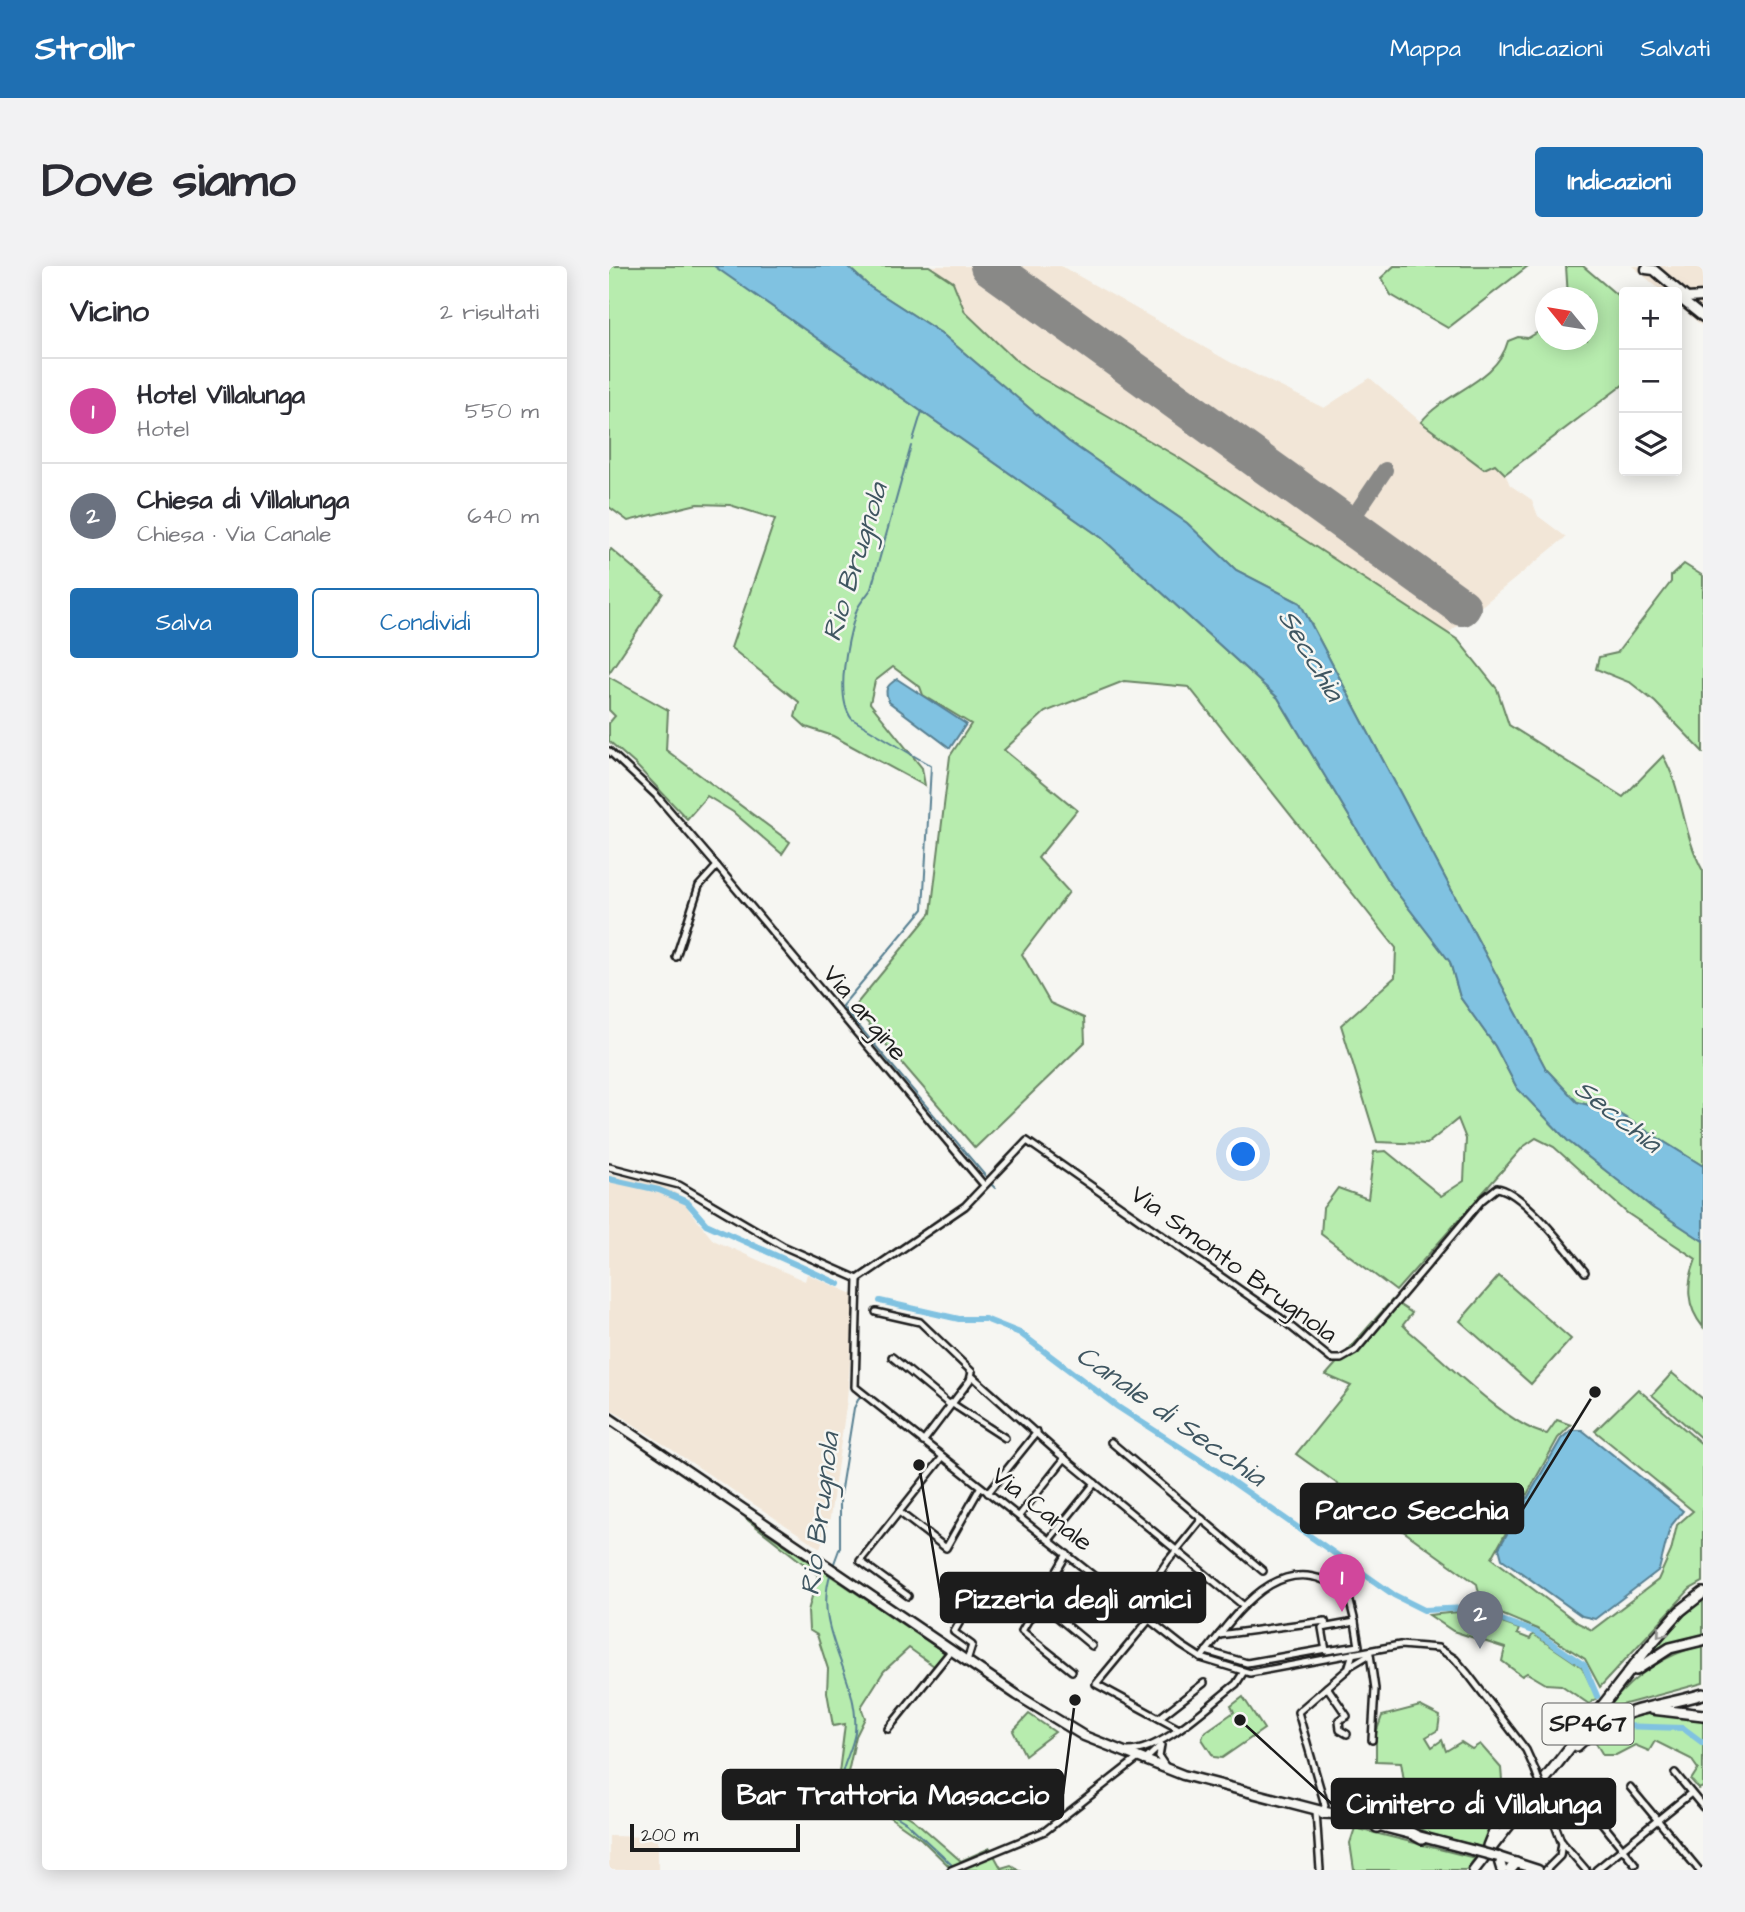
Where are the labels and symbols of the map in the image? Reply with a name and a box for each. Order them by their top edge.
north arrow [1535,287,1598,350]
water label: Rio Brugnola [812,476,899,646]
water label: Secchia [1268,602,1355,710]
street label: Via argine [812,957,916,1070]
water label: Secchia [1566,1070,1671,1164]
your location [1226,1137,1260,1171]
street label: Via Smonto Brugnola [1122,1176,1345,1353]
water label: Canale di Secchia [1068,1336,1275,1497]
water label: Rio Brugnola [791,1429,851,1598]
street label: Via Canale [984,1458,1100,1560]
callout: Parco Secchia [1301,1484,1523,1533]
text: Parco Secchia [1315,1491,1509,1530]
pin: 1 [1319,1554,1365,1612]
callout: Pizzeria degli amici [941,1573,1205,1622]
text: Pizzeria degli amici [955,1580,1192,1621]
pin: 2 [1457,1591,1503,1649]
one-way arrow [1656,1625,1669,1637]
road number: SP467 [1543,1704,1633,1744]
callout: Bar Trattoria Masaccio [723,1770,1063,1819]
text: Bar Trattoria Masaccio [737,1776,1050,1815]
callout: Cimitero di Villalunga [1332,1779,1615,1828]
text: Cimitero di Villalunga [1347,1785,1602,1826]
scale bar [630,1821,800,1853]

